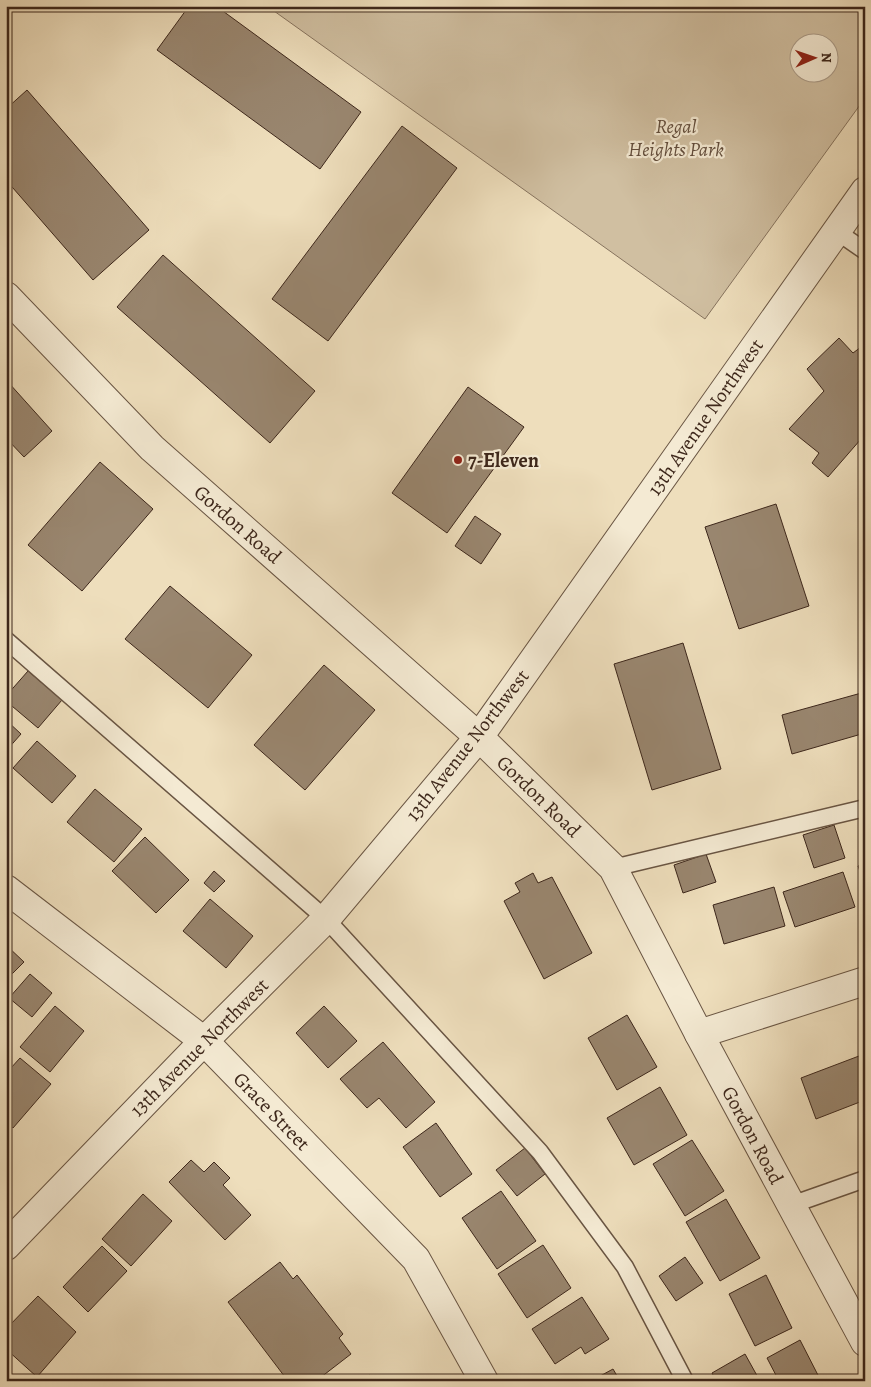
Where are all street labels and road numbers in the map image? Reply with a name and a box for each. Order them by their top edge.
street label: 13th Avenue Northwest [641,333,770,501]
street label: Gordon Road [188,479,287,570]
street label: 13th Avenue Northwest [400,663,535,827]
street label: Gordon Road [491,749,587,844]
street label: 13th Avenue Northwest [124,972,275,1123]
street label: Grace Street [227,1066,316,1157]
street label: Gordon Road [715,1081,790,1189]

